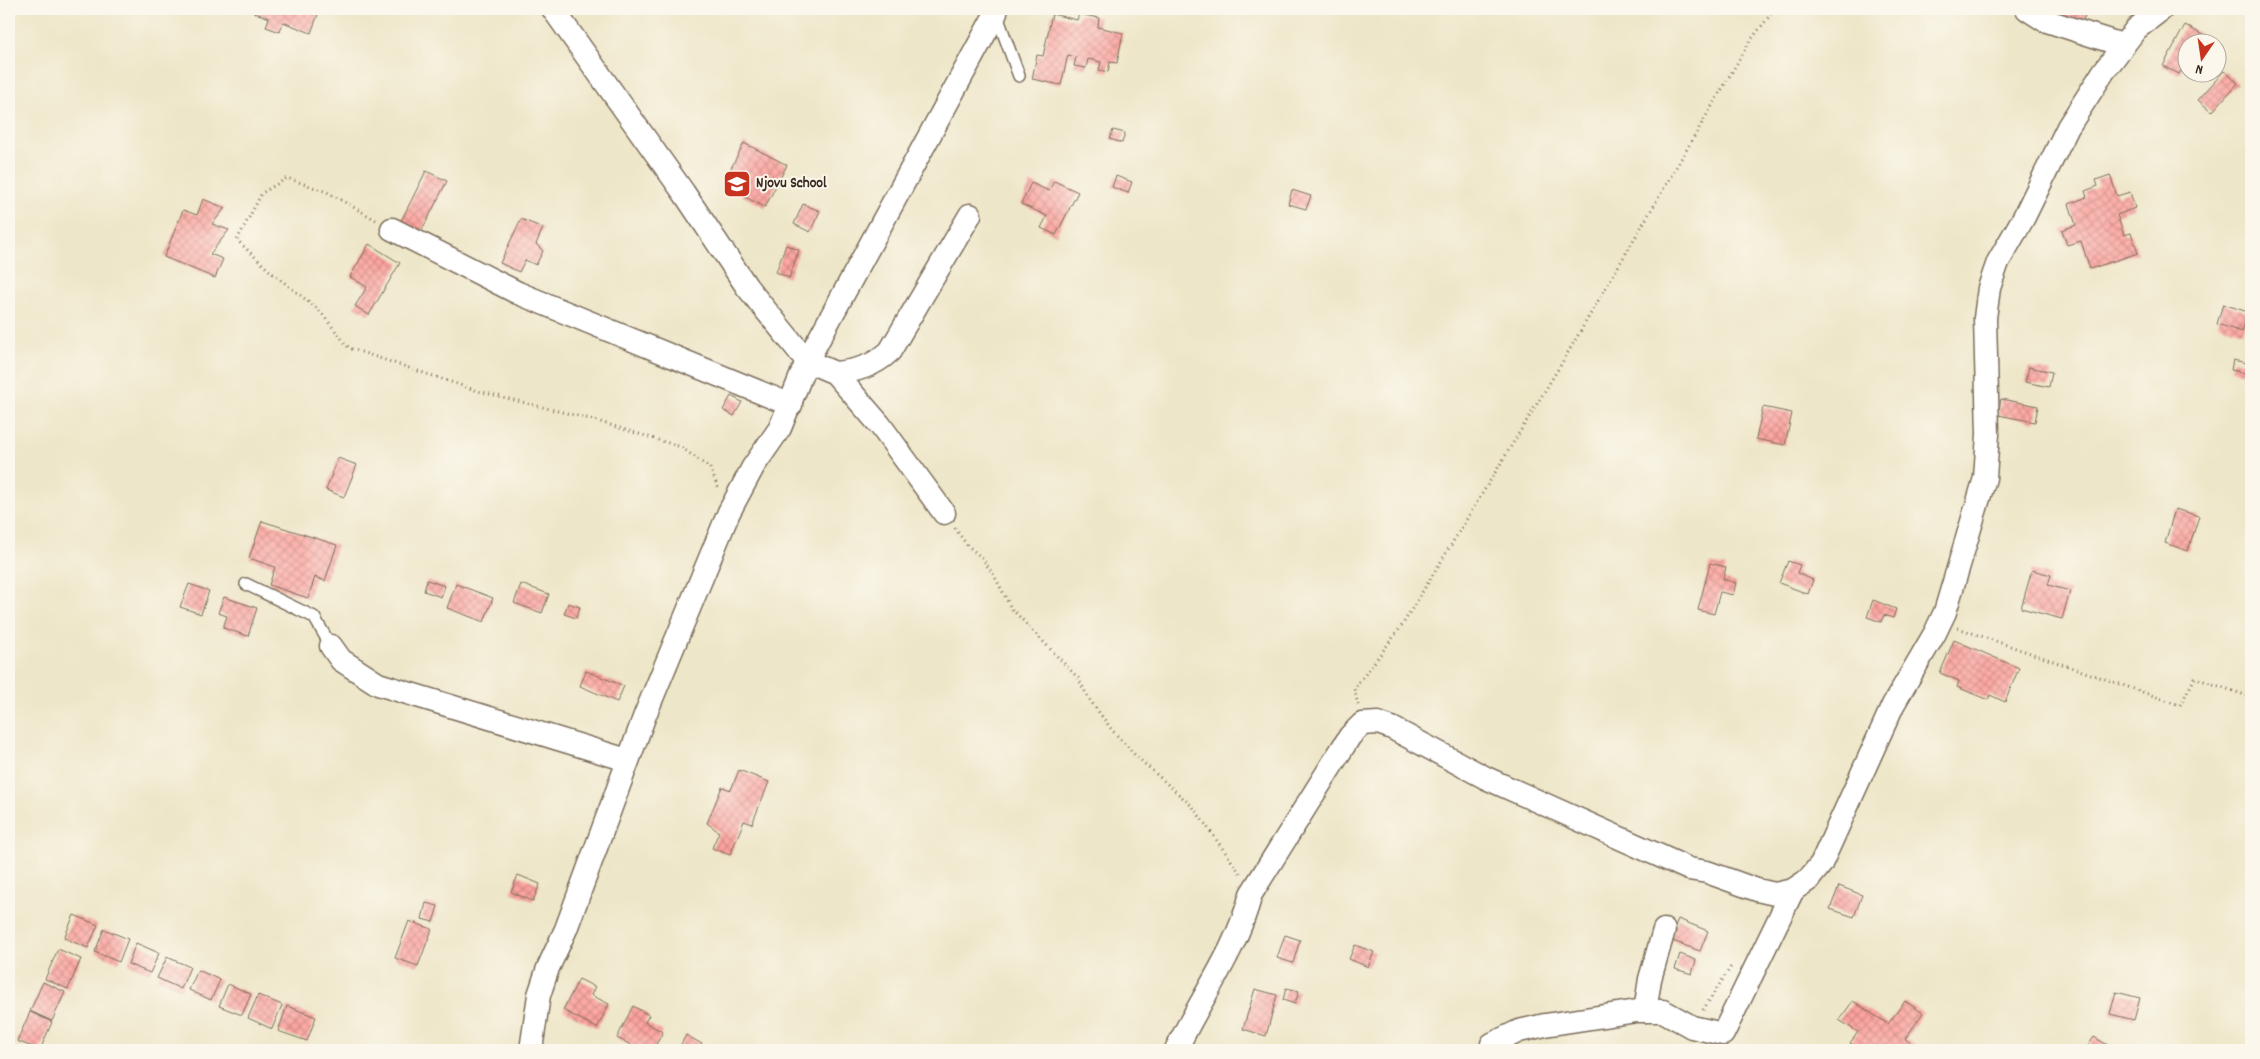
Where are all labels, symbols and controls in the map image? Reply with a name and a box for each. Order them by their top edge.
north arrow [2178,32,2228,82]
text: N [2194,58,2205,79]
school or university icon: Njovu School [722,169,752,199]
place label: Njovu School [756,173,827,195]

